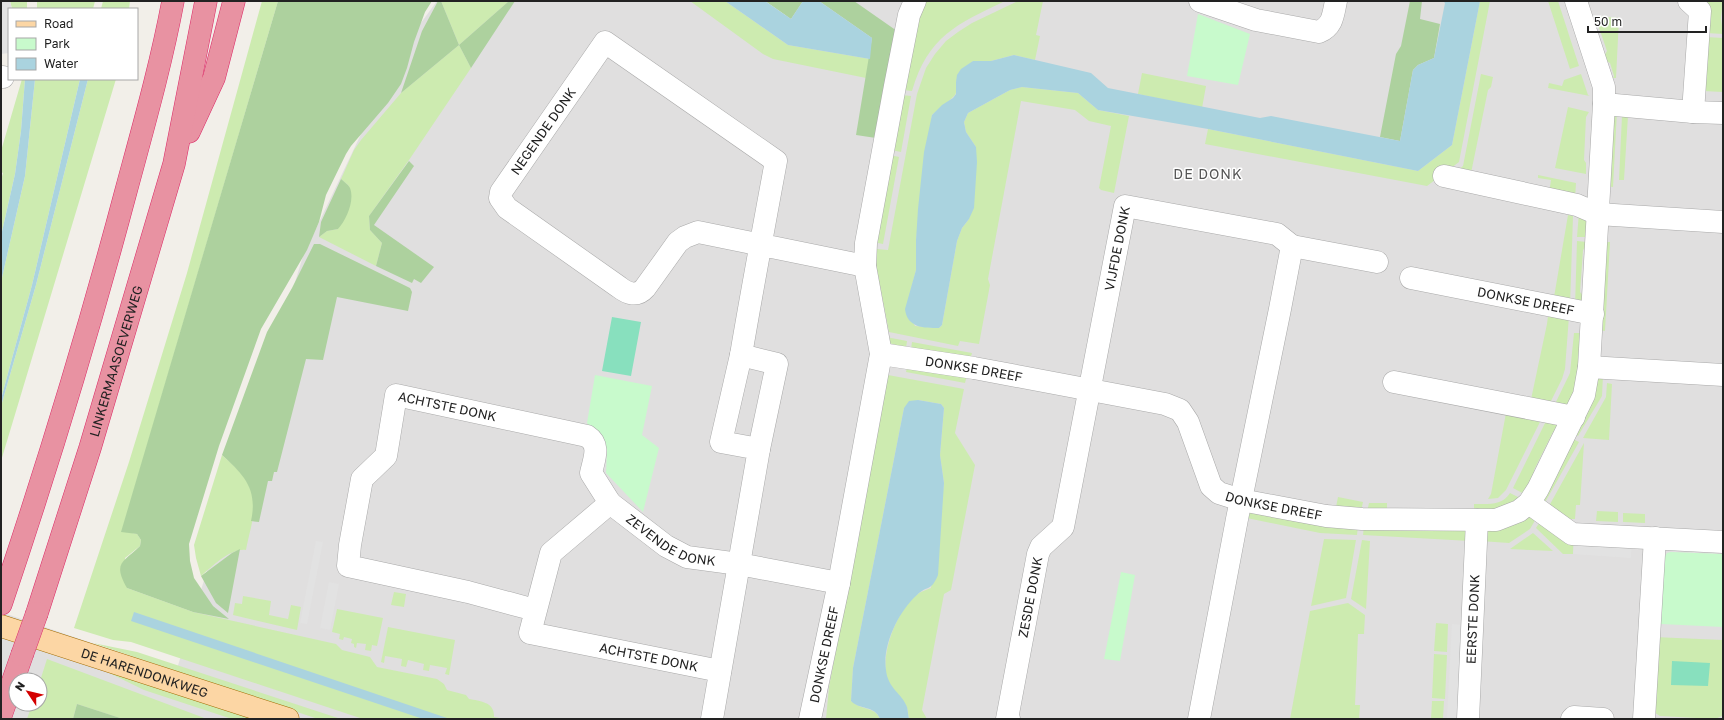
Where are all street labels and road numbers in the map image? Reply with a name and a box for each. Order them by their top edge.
street label: NEGENDE DONK [507,84,579,178]
street label: VIJFDE DONK [1101,205,1133,292]
street label: LINKERMAASOEVERWEG [86,283,146,439]
street label: DONKSE DREEF [1476,283,1576,318]
street label: DONKSE DREEF [924,353,1024,385]
street label: ACHTSTE DONK [397,388,498,424]
street label: DONKSE DREEF [1223,488,1324,523]
street label: ZEVENDE DONK [623,511,717,569]
street label: ZESDE DONK [1014,555,1045,639]
street label: EERSTE DONK [1462,574,1483,664]
street label: DONKSE DREEF [806,604,842,704]
street label: ACHTSTE DONK [598,639,700,674]
street label: DE HARENDONKWEG [79,644,210,701]

